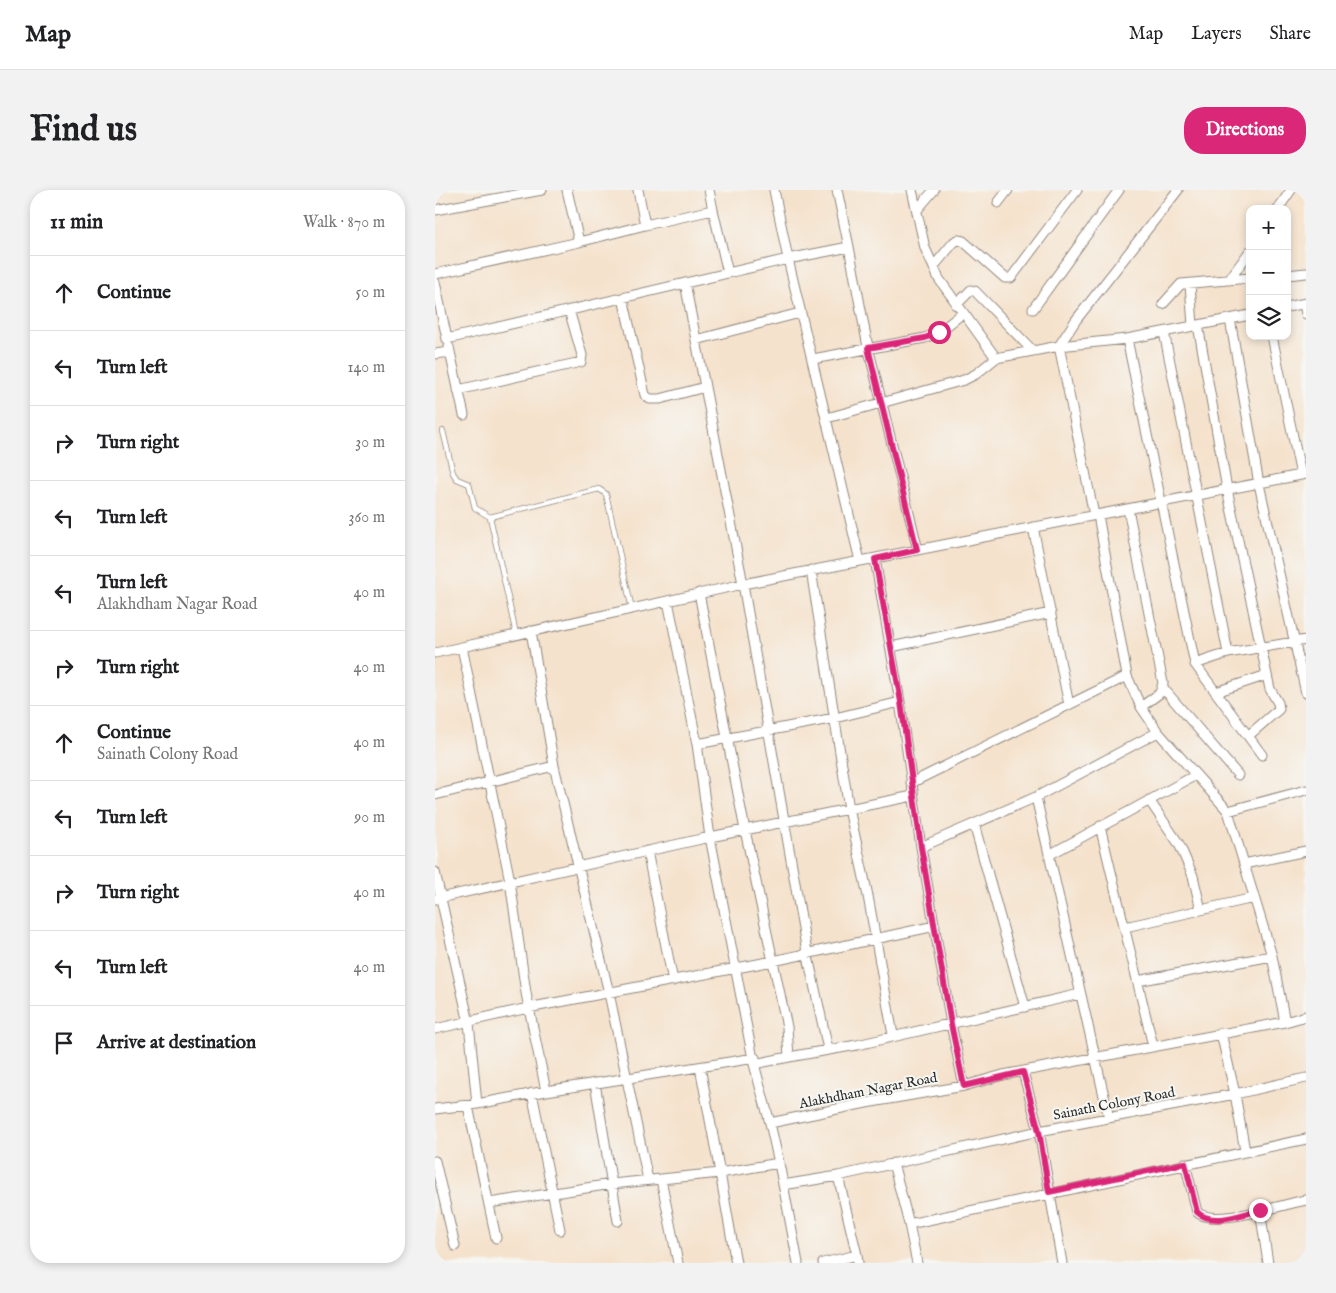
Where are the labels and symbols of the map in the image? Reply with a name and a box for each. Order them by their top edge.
route start [928,321,951,344]
street label: Alakhdham Nagar Road [797,1069,939,1113]
street label: Sainath Colony Road [1052,1083,1177,1125]
route end [1249,1199,1272,1222]

